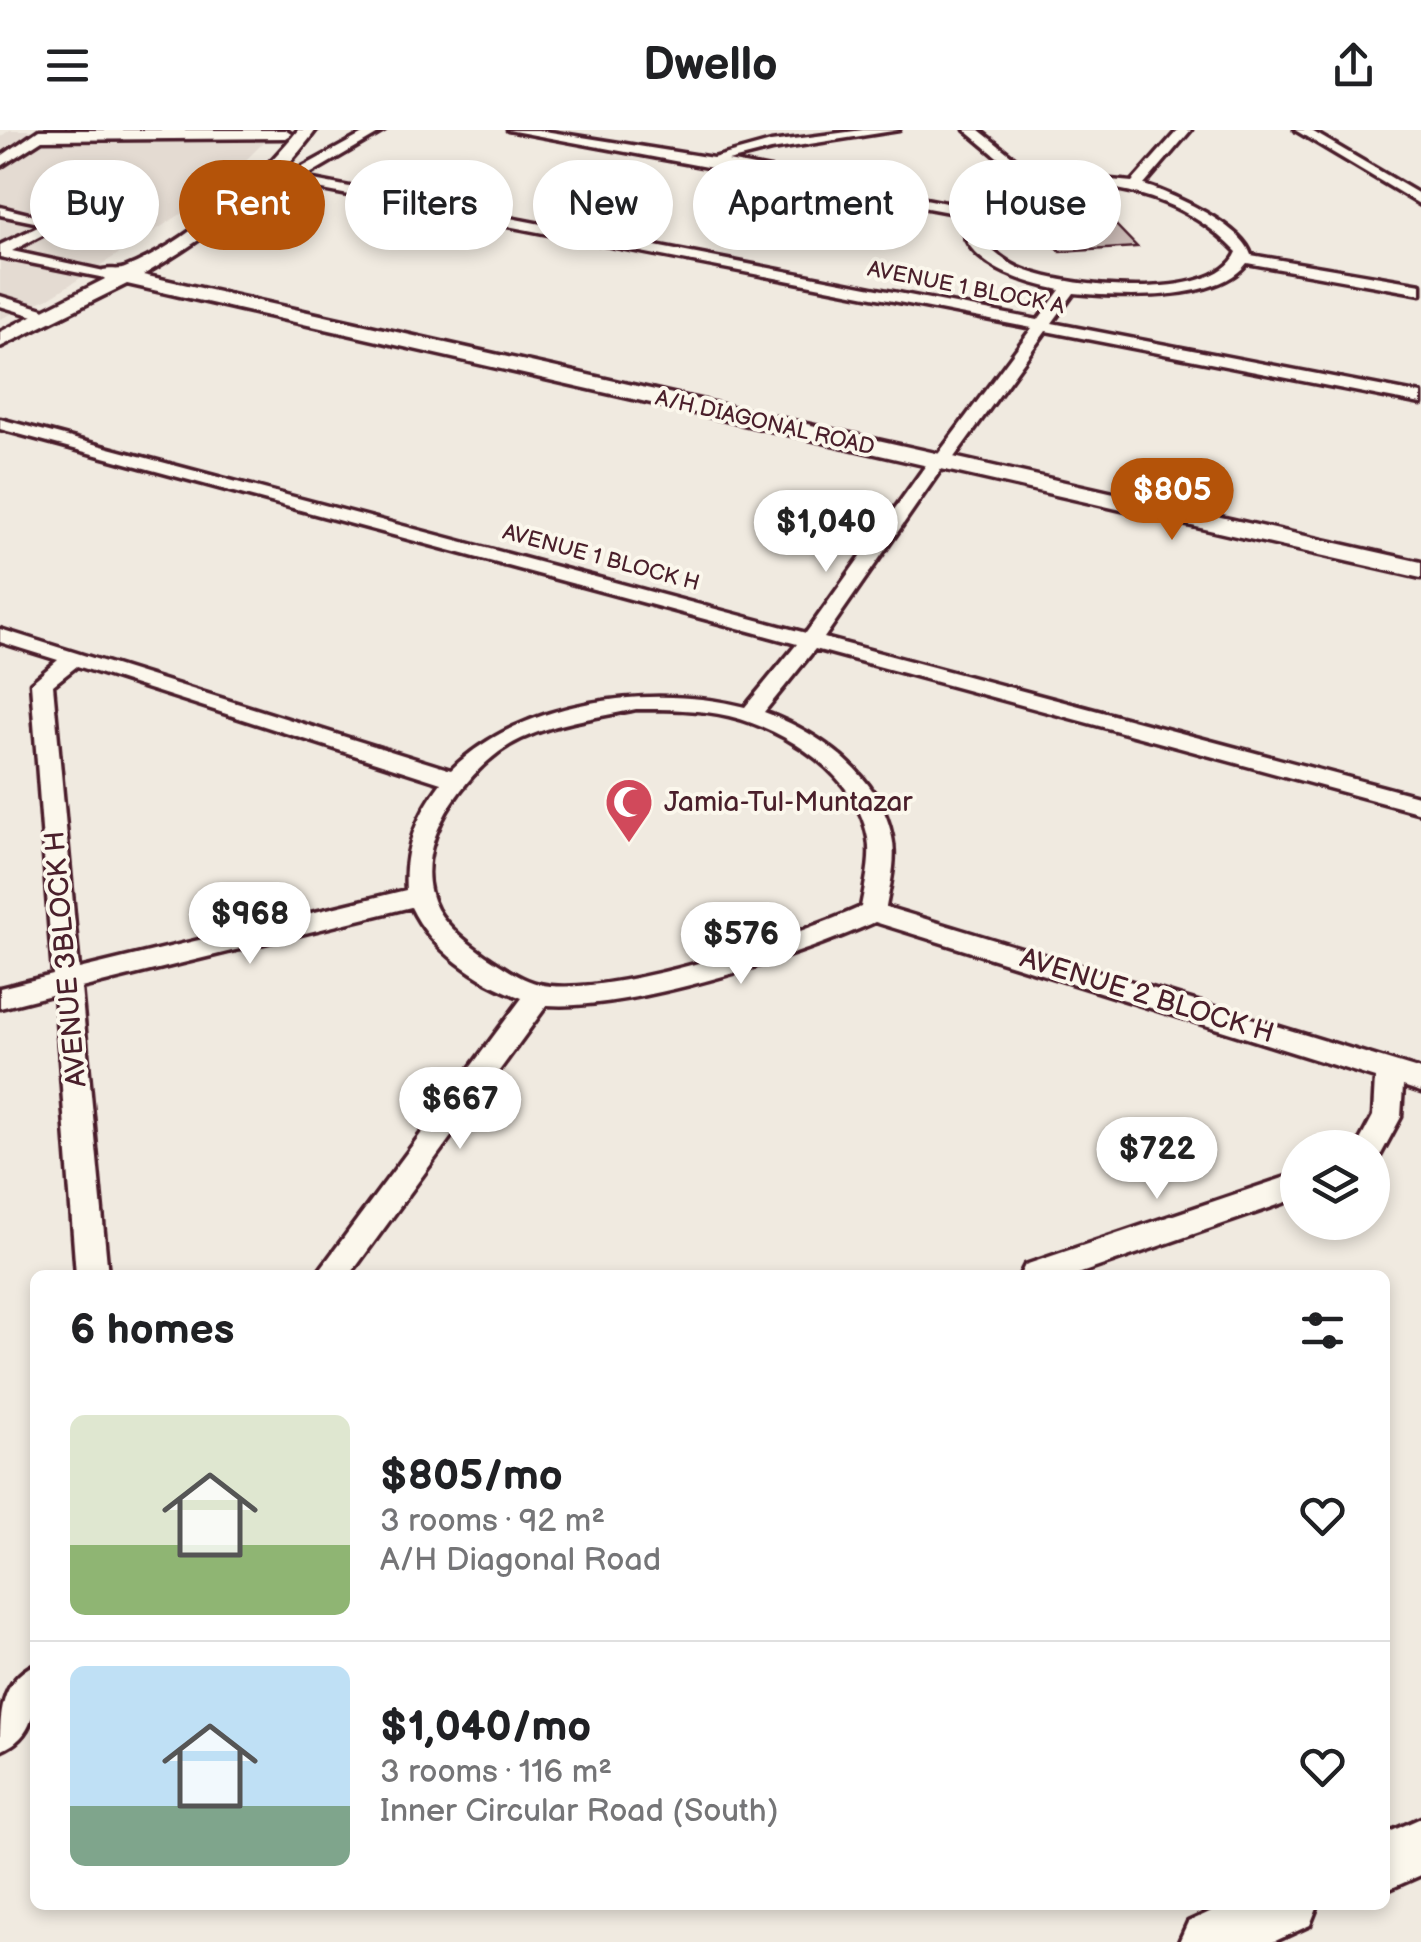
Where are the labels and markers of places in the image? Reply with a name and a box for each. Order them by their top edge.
pin: $805 [1113,458,1231,543]
pin: $1,040 [745,490,907,575]
mosque icon: Jamia-Tul-Muntazar [603,776,655,844]
place label: Jamia-Tul-Muntazar [664,786,913,819]
pin: $968 [191,882,309,967]
pin: $576 [682,902,800,987]
pin: $667 [401,1067,519,1152]
pin: $722 [1098,1117,1216,1202]

